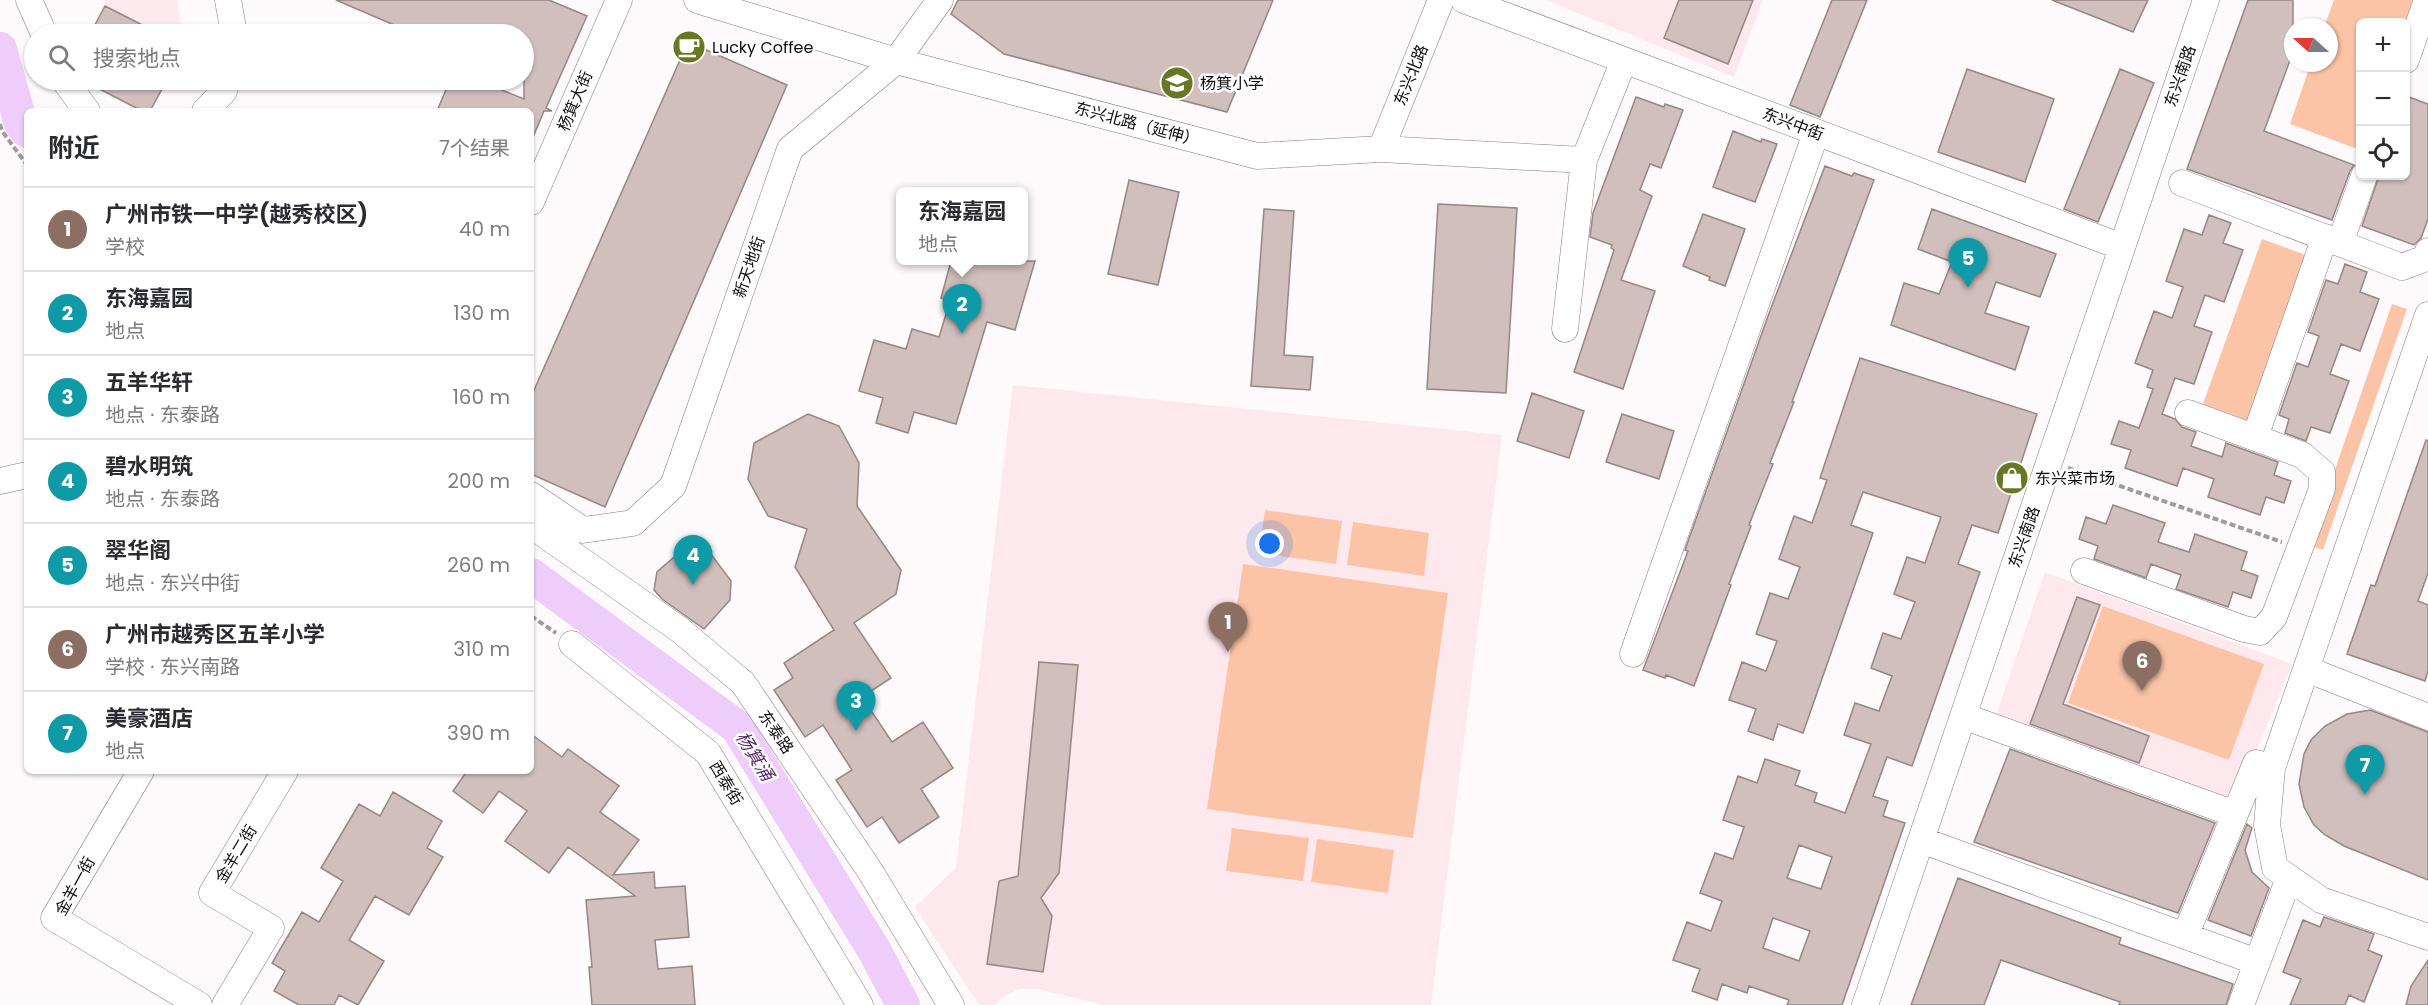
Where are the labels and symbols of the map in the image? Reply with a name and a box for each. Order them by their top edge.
north arrow [2284,18,2338,72]
cafe icon: Lucky Coffee [671,29,707,65]
place label: Lucky Coffee [712,36,813,59]
street label: 东兴北路 [1388,41,1434,109]
street label: 东兴南路 [2159,42,2201,110]
school or university icon: 杨箕小学 [1159,65,1195,101]
street label: 杨箕大街 [552,67,598,135]
place label: 杨箕小学 [1200,72,1264,95]
street label: 东兴北路（延伸） [1072,96,1202,152]
street label: 东兴中街 [1759,102,1827,146]
street label: 新天地街 [728,233,770,301]
pin: 5 [1948,238,1988,288]
pin: 2 [942,284,982,334]
shop icon: 东兴菜市场 [1994,460,2030,496]
place label: 东兴菜市场 [2035,467,2115,490]
street label: 东兴南路 [2003,503,2045,571]
your location [1255,529,1284,558]
pin: 4 [674,536,712,585]
pin: 1 [1208,602,1248,652]
pin: 6 [2122,642,2162,691]
pin: 3 [836,682,876,731]
street label: 东泰路 [753,706,799,758]
water label: 杨箕涌 [730,726,781,787]
pin: 7 [2346,746,2384,795]
street label: 西泰街 [704,756,748,810]
street label: 金羊二街 [210,821,262,887]
street label: 金羊一街 [49,852,101,920]

